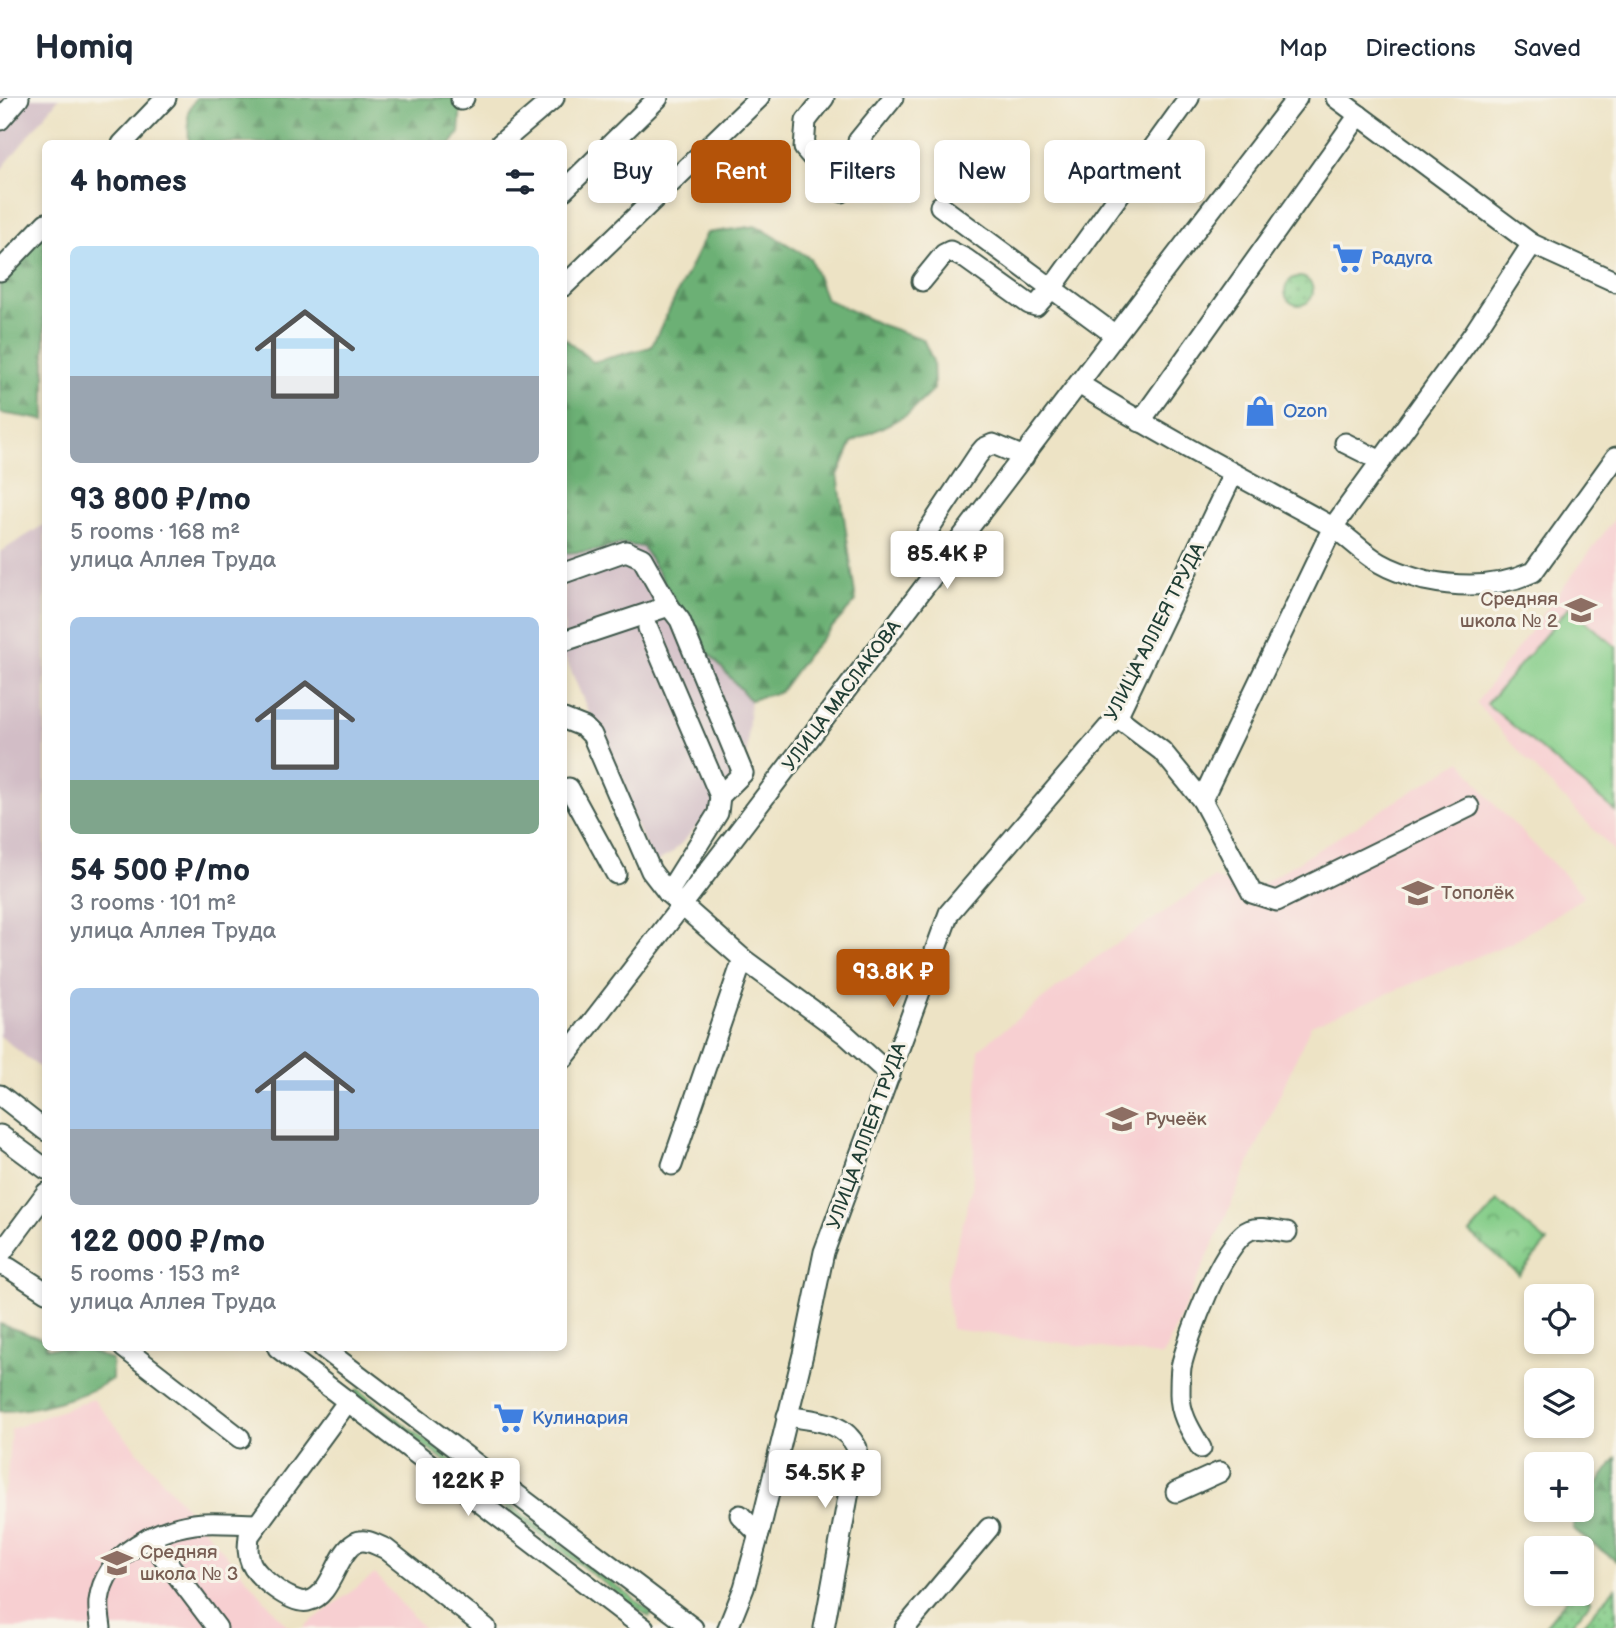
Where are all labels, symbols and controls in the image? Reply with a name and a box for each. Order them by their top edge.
text: Homiq [35,28,133,68]
text: Map [1279,34,1327,63]
text: Directions [1365,34,1476,63]
text: Saved [1514,34,1581,63]
chip: Buy [588,140,677,203]
chip: Rent [691,140,791,203]
chip: Filters [805,140,920,203]
chip: New [934,140,1030,203]
chip: Apartment [1044,140,1205,203]
icon: filters [501,163,539,201]
text: 4 homes [70,164,187,200]
supermarket icon: Радуга [1331,241,1365,275]
place label: Радуга [1371,247,1433,270]
icon: home [242,291,368,417]
shop icon: Ozon [1243,394,1277,428]
place label: Ozon [1283,400,1328,423]
text: 93 800 ₽/mo [70,482,251,518]
text: 5 rooms · 168 m² [70,518,240,546]
pin: 85.4K ₽ [882,532,1012,591]
street label: УЛИЦА АЛЛЕЯ ТРУДА [1100,539,1210,725]
text: 85.4K ₽ [907,540,987,568]
text: улица Аллея Труда [70,546,276,574]
place label: Средняя школа № 2 [1460,588,1559,633]
school or university icon: Средняя школа № 2 [1564,593,1598,627]
street label: УЛИЦА МАСЛАКОВА [778,616,906,776]
icon: home [242,662,368,788]
text: 54 500 ₽/mo [70,853,250,889]
school or university icon: Тополёк [1401,876,1435,910]
place label: Тополёк [1441,882,1514,905]
text: 3 rooms · 101 m² [70,889,236,917]
text: улица Аллея Труда [70,917,276,945]
pin: 93.8K ₽ [828,950,958,1009]
text: 93.8K ₽ [852,958,934,986]
icon: home [242,1033,368,1159]
street label: УЛИЦА АЛЛЕЯ ТРУДА [823,1039,912,1232]
school or university icon: Ручеёк [1105,1102,1139,1136]
place label: Ручеёк [1145,1108,1207,1131]
text: 122 000 ₽/mo [70,1224,265,1260]
text: 5 rooms · 153 m² [70,1260,240,1288]
map controls [1524,1284,1594,1606]
button: locate [1524,1284,1594,1354]
text: улица Аллея Труда [70,1288,276,1316]
button: layers [1524,1368,1594,1438]
supermarket icon: Кулинария [492,1401,526,1435]
place label: Кулинария [532,1407,628,1430]
pin: 54.5K ₽ [760,1450,890,1510]
button: + [1524,1452,1594,1522]
pin: 122K ₽ [411,1458,525,1518]
text: 54.5K ₽ [785,1459,865,1487]
text: 122K ₽ [432,1467,504,1495]
button: − [1524,1536,1594,1606]
place label: Средняя школа № 3 [140,1541,239,1586]
school or university icon: Средняя школа № 3 [100,1546,134,1580]

